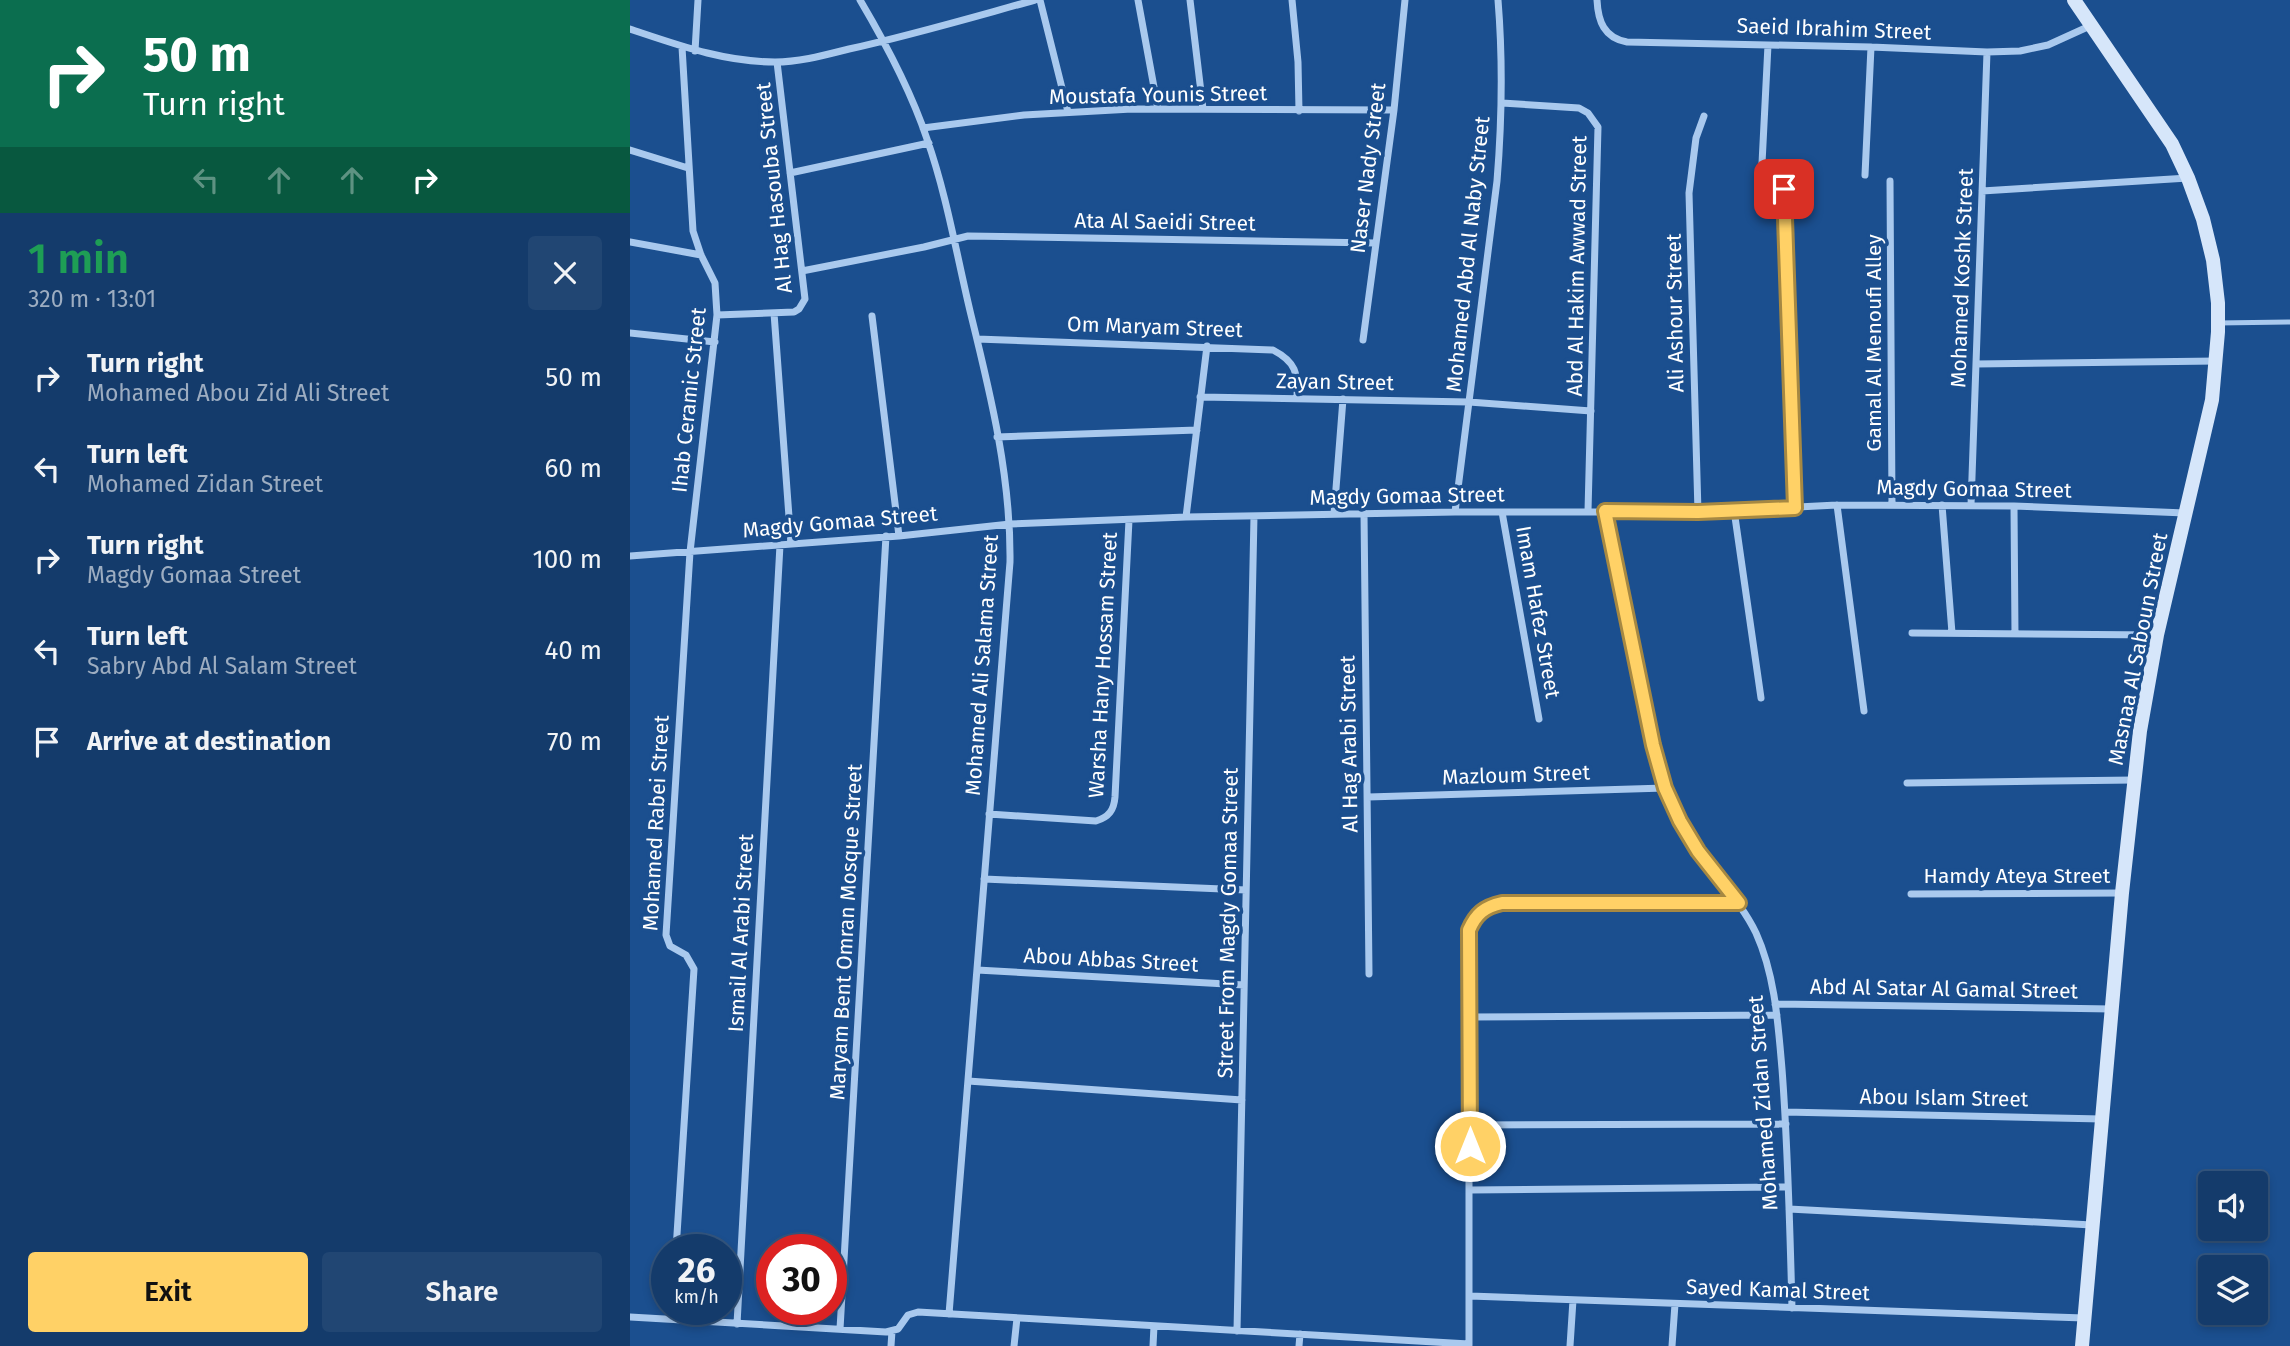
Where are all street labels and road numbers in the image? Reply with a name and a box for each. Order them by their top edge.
street label: Saeid Ibrahim Street [1736,13,1932,45]
street label: Moustafa Younis Street [1049,80,1268,110]
street label: Al Hag Hasouba Street [750,81,798,295]
street label: Naser Nady Street [1345,81,1391,255]
street label: Mohamed Abd Al Naby Street [1441,114,1495,393]
street label: Abd Al Hakim Awwad Street [1562,135,1592,397]
street label: Mohamed Koshk Street [1945,167,1979,388]
street label: Ata Al Saeidi Street [1074,207,1256,237]
street label: Ali Ashour Street [1661,233,1689,393]
street label: Gamal Al Menoufi Alley [1861,234,1887,452]
street label: Ihab Ceramic Street [666,306,712,494]
street label: Om Maryam Street [1067,311,1244,343]
street label: Zayan Street [1276,368,1395,396]
street label: Magdy Gomaa Street [1876,474,2072,504]
street label: Magdy Gomaa Street [1309,481,1505,511]
street label: Magdy Gomaa Street [742,500,939,543]
street label: Imam Hafez Street [1510,524,1566,701]
street label: Masnaa Al Saboun Street [2103,530,2173,768]
street label: Warsha Hany Hossam Street [1083,531,1123,799]
street label: Mohamed Ali Salama Street [960,533,1004,796]
street label: Al Hag Arabi Street [1334,655,1364,833]
street label: Mohamed Rabei Street [637,714,675,932]
street label: Mazloum Street [1442,759,1591,791]
street label: Maryam Bent Omran Mosque Street [824,763,868,1101]
street label: Street From Magdy Gomaa Street [1212,767,1244,1079]
street label: Ismail Al Arabi Street [723,833,759,1033]
street label: Hamdy Ateya Street [1924,863,2111,889]
street label: Abou Abbas Street [1023,942,1199,978]
street label: Abd Al Satar Al Gamal Street [1810,974,2079,1004]
street label: Mohamed Zidan Street [1742,994,1783,1211]
street label: Abou Islam Street [1859,1084,2029,1112]
street label: Sayed Kamal Street [1686,1274,1871,1306]

